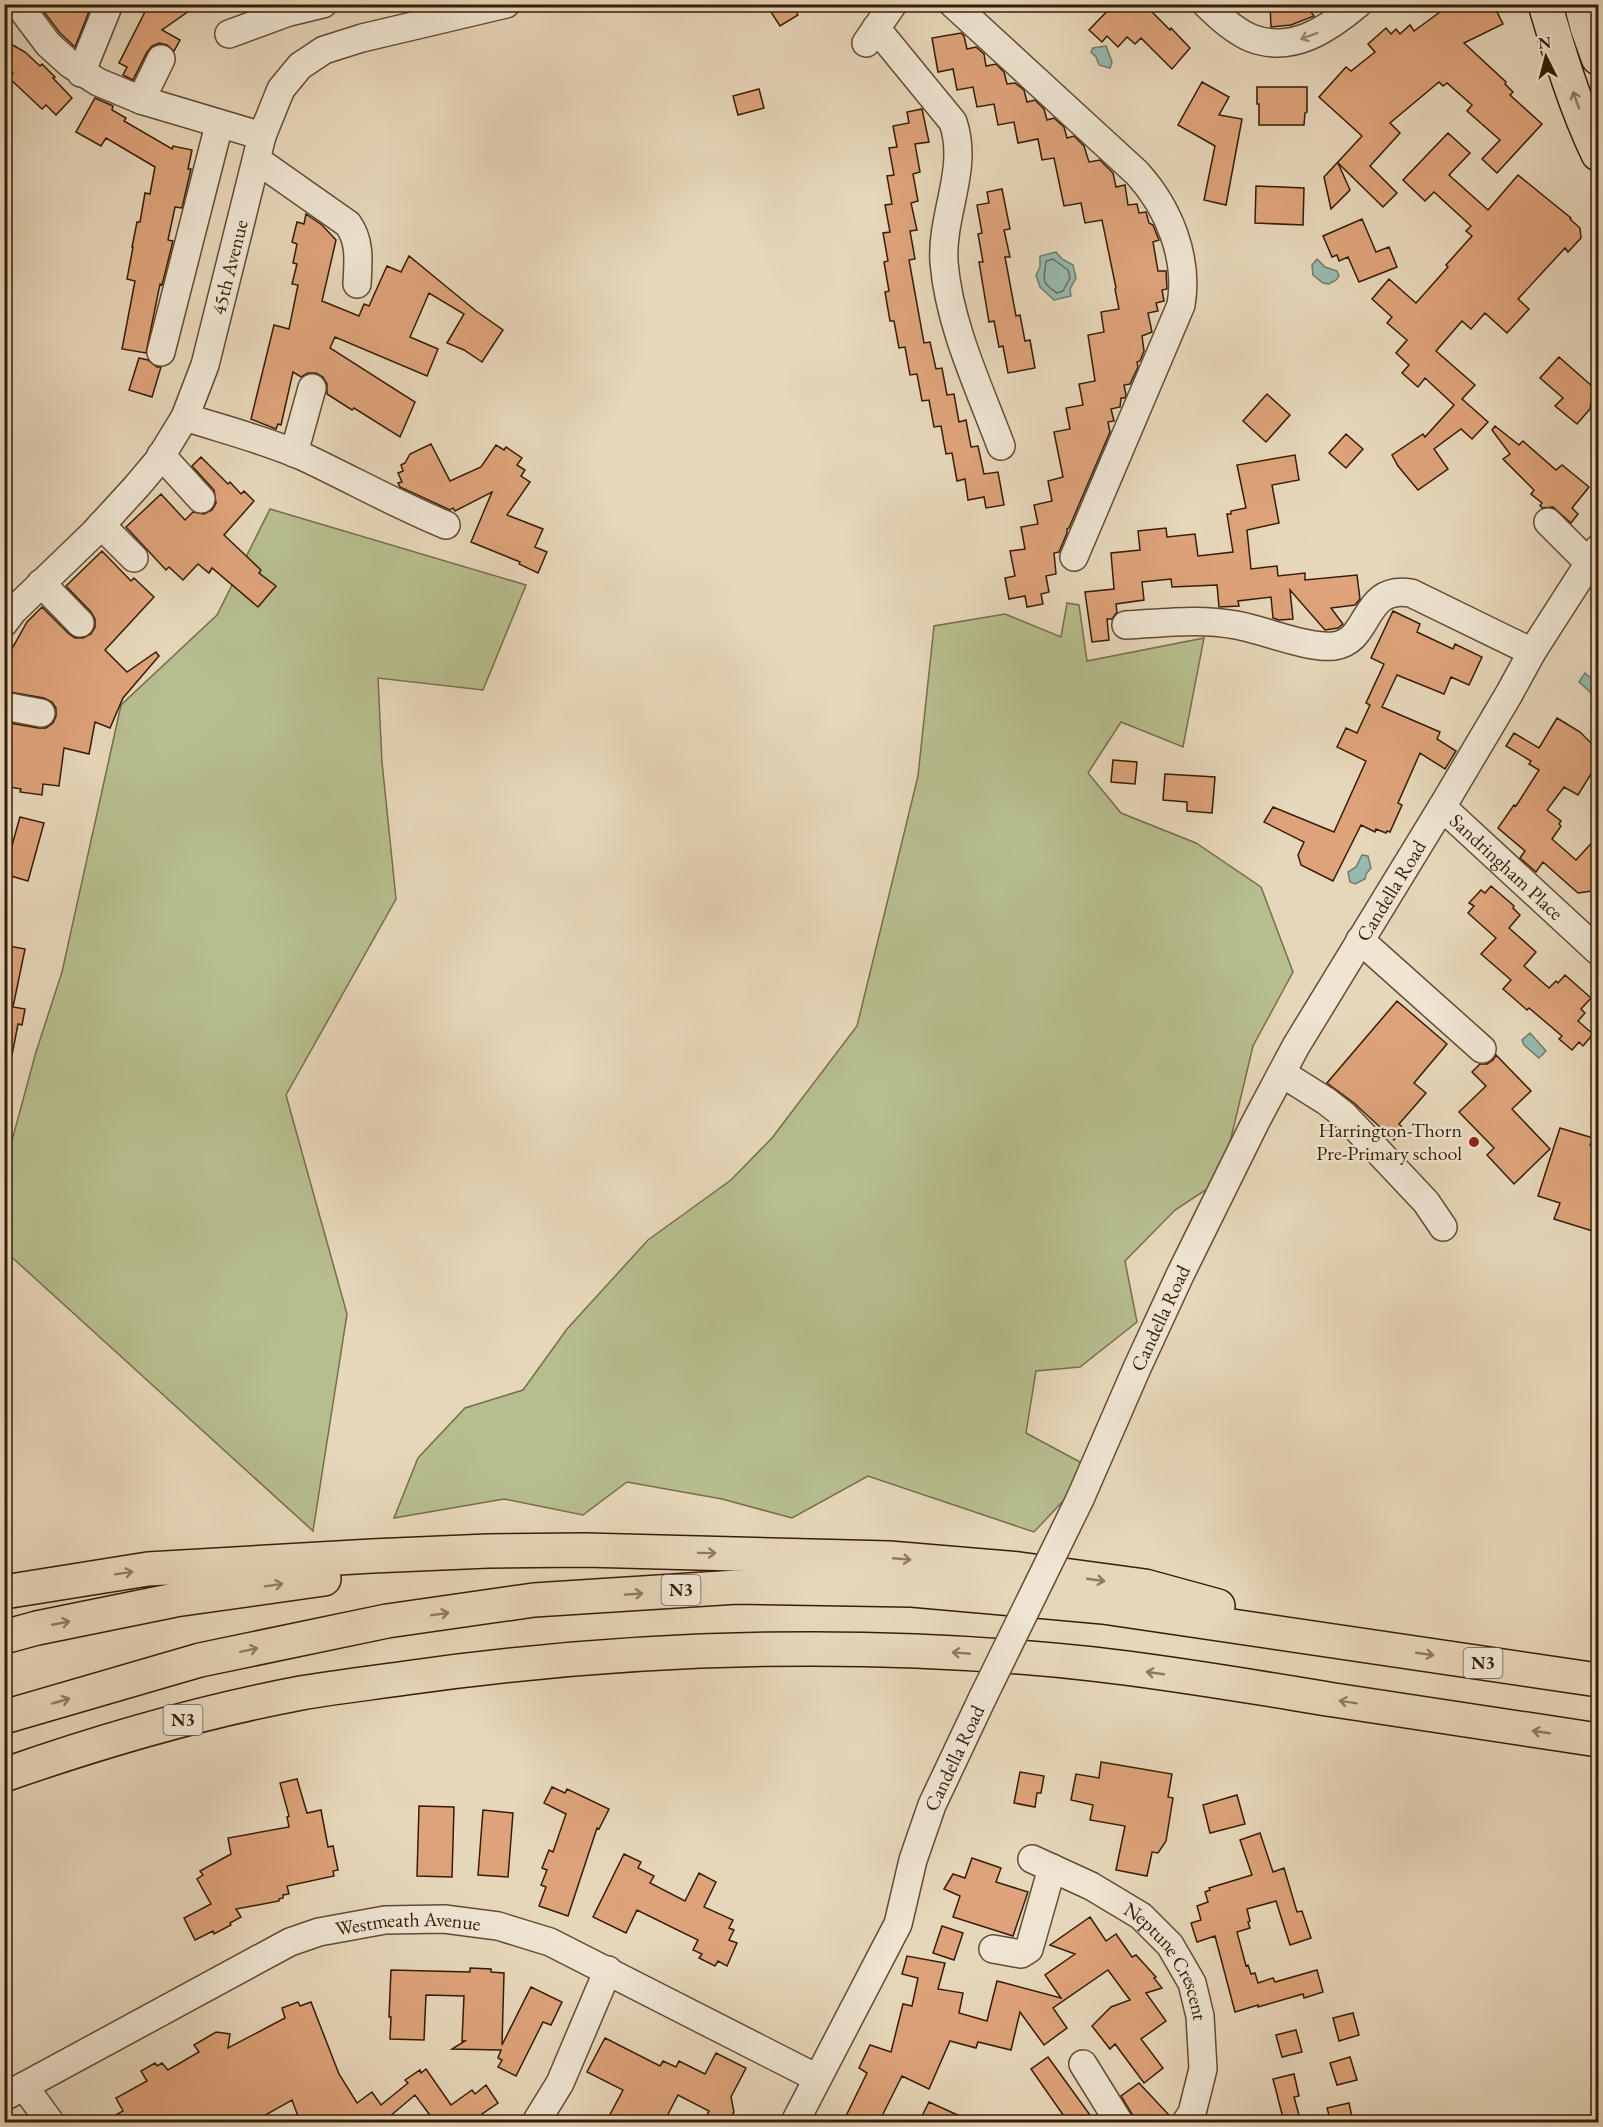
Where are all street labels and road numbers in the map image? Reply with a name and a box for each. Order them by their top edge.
street label: 45th Avenue [205,217,254,317]
street label: Sandringham Place [1444,808,1569,926]
street label: Candella Road [1350,834,1432,946]
street label: Candella Road [1124,1260,1196,1375]
road number: N3 [662,1575,700,1605]
road number: N3 [1464,1648,1502,1678]
street label: Candella Road [918,1700,991,1815]
road number: N3 [164,1705,202,1735]
street label: Neptune Crescent [1119,1896,1213,2022]
street label: Westmeath Avenue [333,1906,483,1942]

